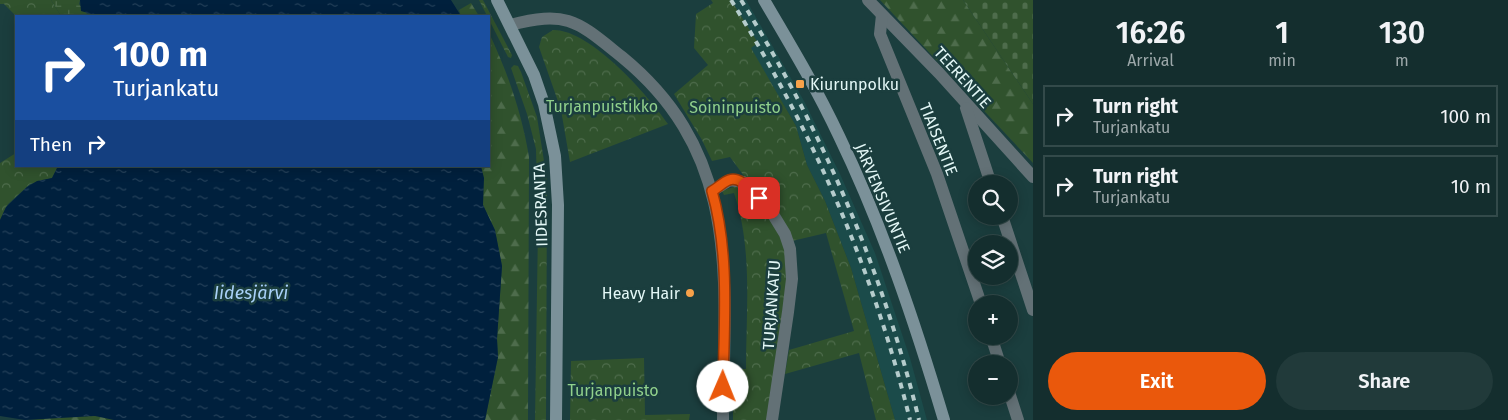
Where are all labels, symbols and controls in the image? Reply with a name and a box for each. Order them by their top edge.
text: 16:26 [1116,15,1185,51]
text: 1 [1275,15,1289,51]
text: 130 [1379,15,1425,51]
text: 100 m [113,33,208,75]
icon: right [30,35,95,100]
street label: TEERENTIE [930,43,995,112]
text: Arrival [1127,51,1174,70]
text: min [1268,51,1296,70]
text: m [1395,51,1409,70]
text: Turjankatu [113,75,219,102]
place label: Kiurunpolku [810,75,899,94]
marker: Kiurunpolku [794,78,806,90]
text: Turn right [1093,95,1178,118]
park label: Turjanpuistikko [546,97,658,116]
park label: Soininpuisto [689,98,781,117]
street label: TIAISENTIE [915,100,962,178]
icon: right [1050,102,1078,130]
text: 100 m [1440,105,1491,128]
text: Turjankatu [1093,118,1170,137]
icon: right [82,130,110,158]
text: Then [30,133,72,156]
street label: JÄRVENSIVUNTIE [851,140,914,256]
street label: IIDESRANTA [530,162,551,247]
text: Turn right [1093,165,1178,188]
icon: right [1050,172,1078,200]
map controls [968,175,1018,405]
button: search [968,175,1018,225]
text: 10 m [1451,175,1491,198]
pin [738,177,780,219]
icon: arrive [745,184,773,212]
text: Turjankatu [1093,188,1170,207]
button: layers [968,235,1018,285]
street label: TURJANKATU [759,259,784,351]
water label: Iidesjärvi [214,282,288,304]
place label: Heavy Hair [602,284,681,303]
marker: Heavy Hair [684,287,696,299]
button: + [968,295,1018,345]
button: Exit [1048,352,1266,410]
button: Share [1276,352,1493,410]
button: − [968,355,1018,405]
position arrow [696,360,748,412]
park label: Turjanpuisto [567,381,659,400]

